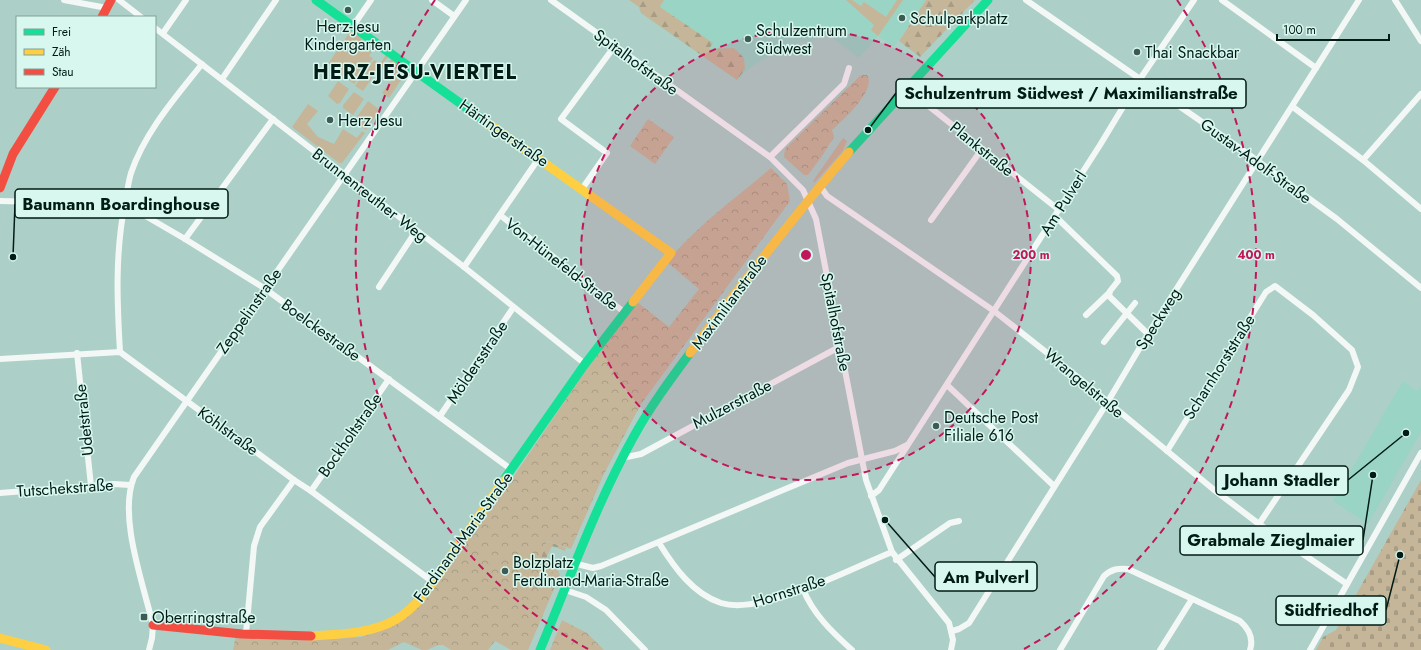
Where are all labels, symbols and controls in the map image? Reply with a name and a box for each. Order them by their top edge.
marker: Herz-Jesu Kindergarten [343,5,353,15]
place label: Schulparkplatz [910,7,1009,30]
marker: Schulparkplatz [897,13,907,23]
place label: Herz-Jesu Kindergarten [305,15,392,56]
legend [16,16,156,88]
scale bar [1277,16,1389,42]
place label: Schulzentrum Südwest [756,19,847,60]
text: 100 m [1283,21,1316,39]
text: Frei [52,23,71,41]
street label: Spitalhofstraße [589,23,683,101]
marker: Schulzentrum Südwest [743,34,753,44]
place label: Thai Snackbar [1145,41,1240,64]
text: Zäh [52,43,71,61]
marker: Thai Snackbar [1132,47,1142,57]
district label: HERZ-JESU-VIERTEL [313,58,517,87]
text: Stau [52,63,74,81]
callout: Schulzentrum Südwest / Maximilianstraße [896,79,1246,108]
text: Schulzentrum Südwest / Maximilianstraße [904,81,1238,105]
street label: Härtingerstraße [455,94,553,172]
place label: Herz Jesu [338,109,403,132]
street label: Gustav-Adolf-Straße [1196,113,1316,209]
marker: Herz Jesu [325,115,335,125]
street label: Plankstraße [945,116,1019,182]
street label: Brunnenreuther Weg [307,143,433,247]
street label: Am Pulverl [1034,166,1092,240]
callout: Baumann Boardinghouse [15,189,228,218]
text: Baumann Boardinghouse [22,192,220,216]
street label: Von-Hünefeld-Straße [500,212,624,316]
text: 200 m [1012,246,1050,264]
text: 400 m [1237,246,1275,264]
centre of rings [799,248,813,262]
street label: Maximilianstraße [686,250,772,354]
street label: Zeppelinstraße [211,263,287,359]
street label: Spitalhofstraße [815,271,857,373]
street label: Speckweg [1130,284,1186,354]
street label: Boelckestraße [277,293,365,367]
street label: Scharnhorststraße [1177,310,1261,424]
street label: Möldersstraße [441,316,513,408]
street label: Wrangelstraße [1039,343,1129,423]
street label: Mulzerstraße [688,374,776,434]
street label: Udetstraße [69,383,99,457]
street label: Bockholtstraße [313,388,387,482]
street label: Köhlstraße [193,401,263,461]
place label: Deutsche Post Filiale 616 [944,406,1038,447]
marker: Deutsche Post Filiale 616 [931,421,941,431]
callout: Johann Stadler [1216,466,1348,495]
street label: Ferdinand-Maria-Straße [408,467,518,607]
text: Johann Stadler [1221,468,1340,492]
street label: Tutschekstraße [16,473,114,503]
callout: Grabmale Zieglmaier [1180,526,1363,555]
text: Grabmale Zieglmaier [1187,528,1355,552]
place label: Bolzplatz Ferdinand-Maria-Straße [513,551,669,592]
callout: Am Pulverl [935,562,1037,591]
text: Am Pulverl [942,565,1029,589]
marker: Bolzplatz Ferdinand-Maria-Straße [500,566,510,576]
street label: Hornstraße [750,569,828,613]
callout: Südfriedhof [1276,596,1386,625]
text: Südfriedhof [1284,598,1379,622]
place label: Oberringstraße [152,606,255,629]
marker: Oberringstraße [139,612,149,622]

